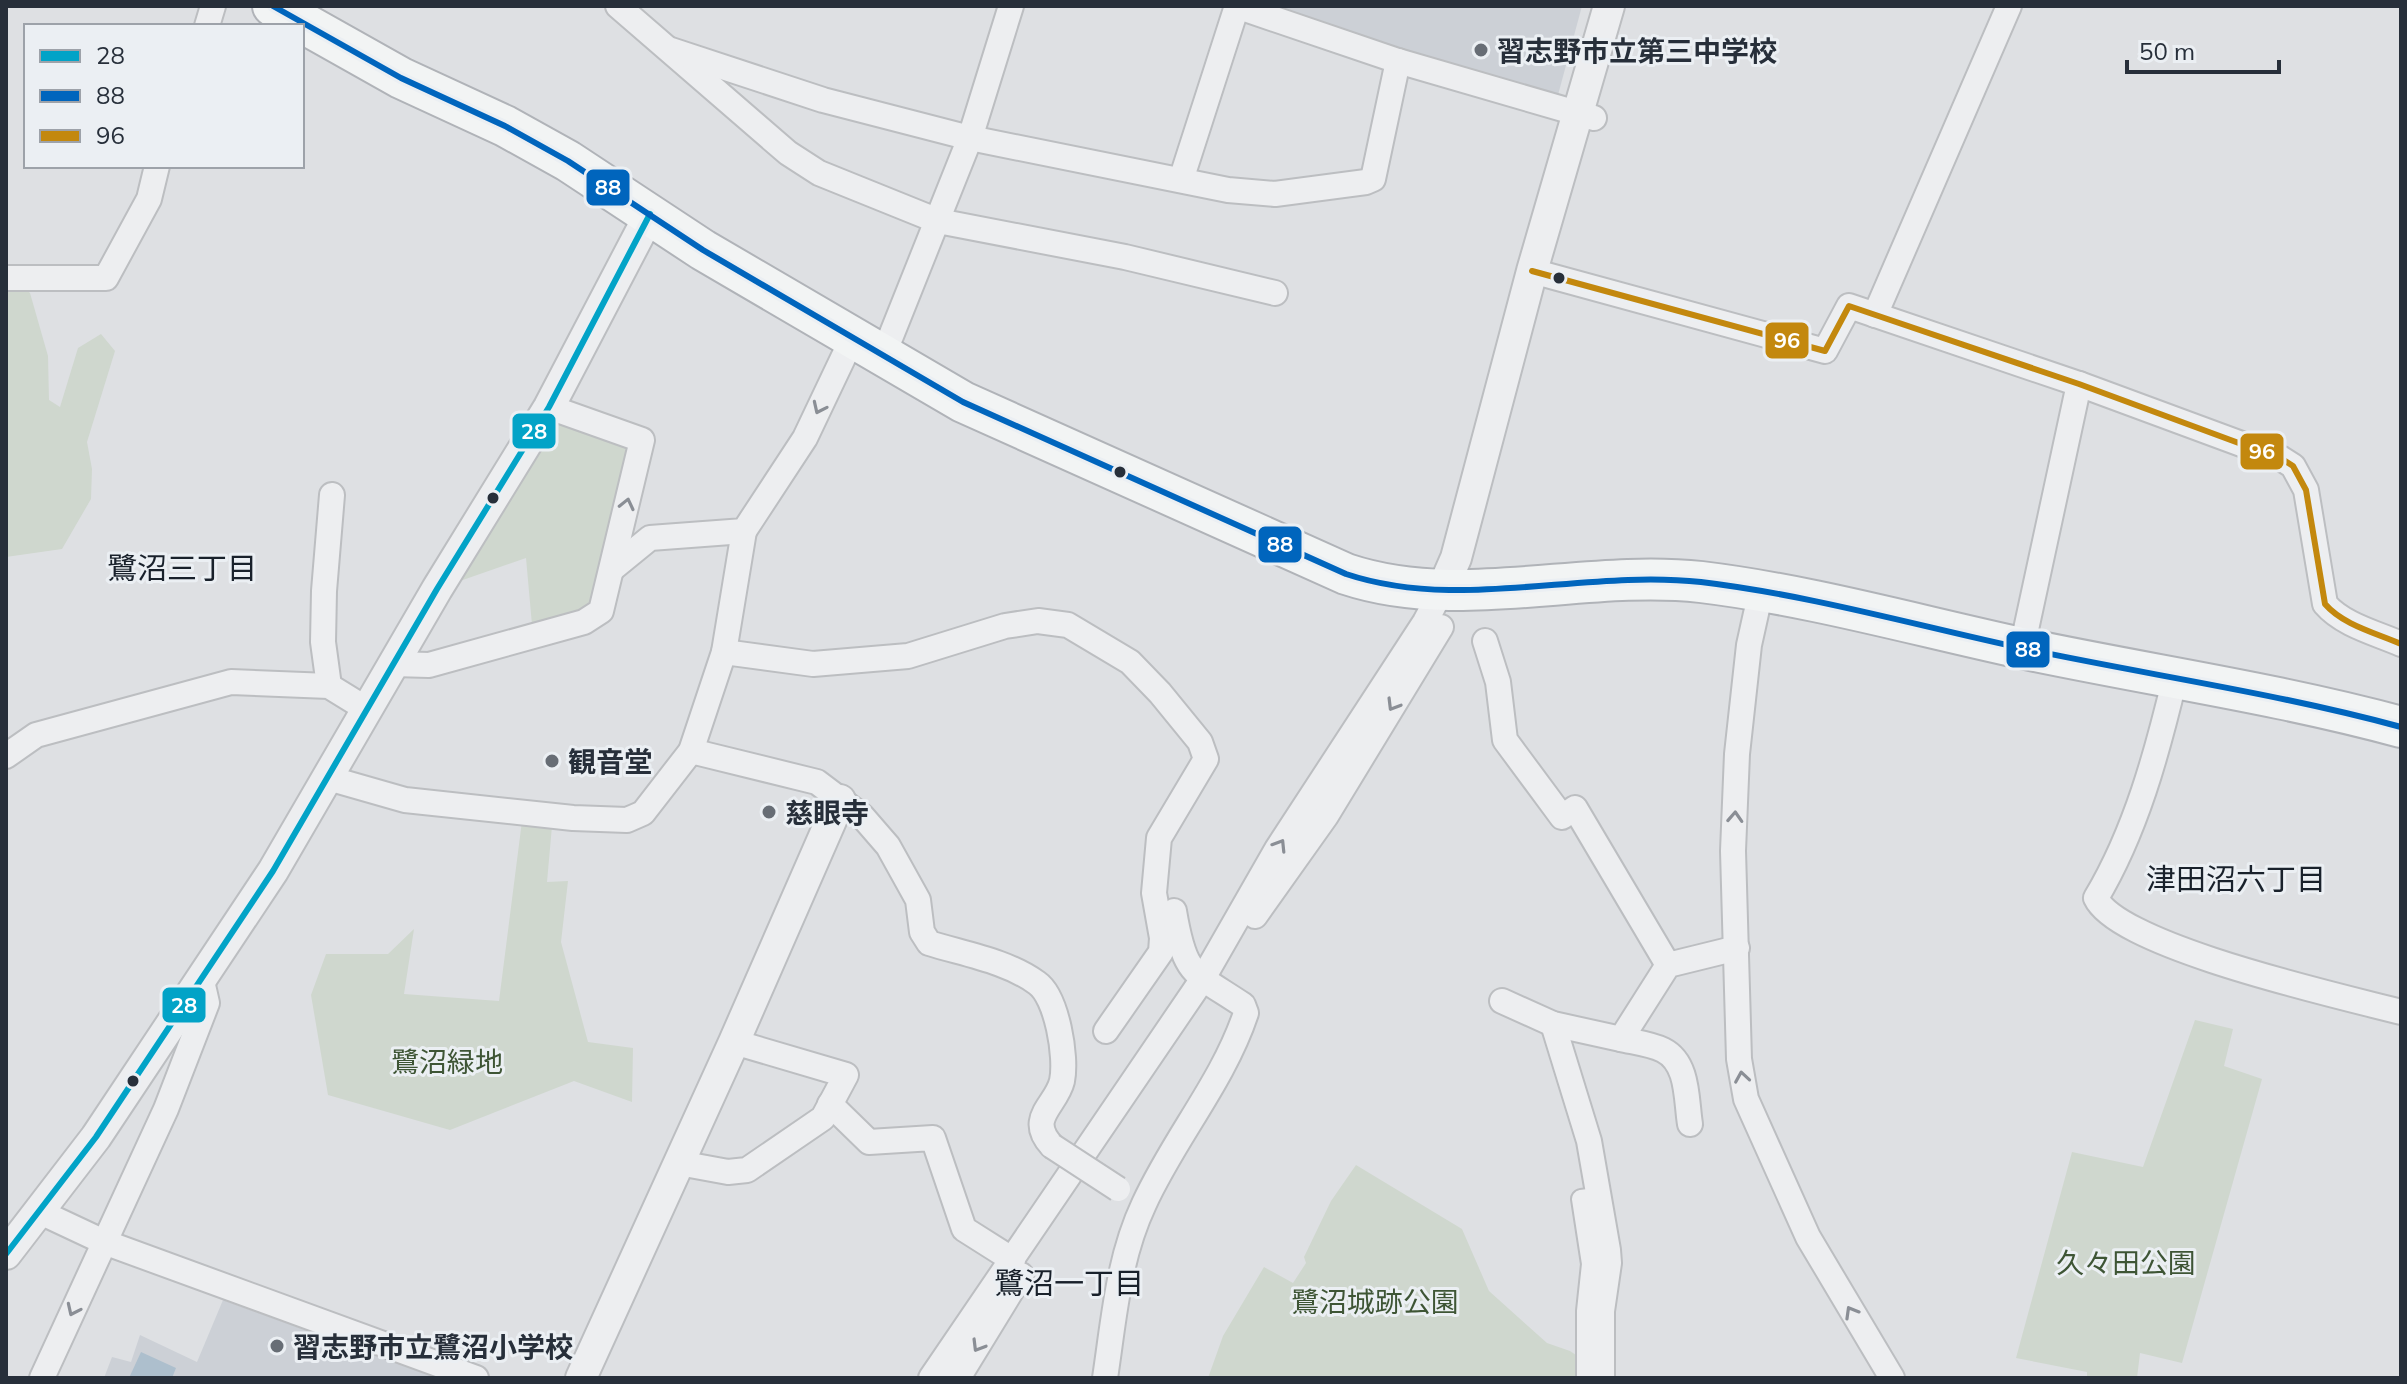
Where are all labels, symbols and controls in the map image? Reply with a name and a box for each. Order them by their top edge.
legend [24,24,304,168]
scale bar [2127,24,2279,74]
place label: 習志野市立第三中学校 [1497,33,1777,68]
text: 50 m [2139,36,2195,66]
text: 28 [96,40,125,70]
marker: 習志野市立第三中学校 [1472,41,1490,59]
text: 88 [96,80,125,110]
text: 96 [96,120,125,150]
line badge: 88 [585,168,631,207]
text: 88 [595,173,621,201]
unlabelled marker [1551,270,1567,286]
line badge: 96 [1764,321,1810,360]
text: 96 [1774,326,1800,354]
one-way arrow [813,399,829,414]
line badge: 28 [511,412,557,450]
text: 28 [521,417,547,445]
line badge: 96 [2239,432,2285,471]
text: 96 [2249,437,2275,465]
unlabelled marker [1112,464,1128,480]
unlabelled marker [485,490,501,506]
one-way arrow [618,498,635,512]
line badge: 88 [1257,525,1303,564]
text: 88 [1267,530,1293,558]
district label: 鷺沼三丁目 [107,549,257,587]
line badge: 88 [2005,630,2051,669]
text: 88 [2015,635,2041,663]
one-way arrow [1388,696,1403,711]
place label: 観音堂 [568,744,652,779]
marker: 観音堂 [543,752,561,770]
place label: 慈眼寺 [785,795,869,830]
marker: 慈眼寺 [760,803,778,821]
one-way arrow [1726,810,1743,823]
one-way arrow [1271,839,1286,853]
district label: 津田沼六丁目 [2146,860,2326,898]
line badge: 28 [161,986,207,1024]
text: 28 [171,991,197,1019]
park label: 鷺沼緑地 [391,1044,503,1079]
one-way arrow [1734,1070,1751,1084]
unlabelled marker [125,1073,141,1089]
park label: 久々田公園 [2056,1245,2196,1280]
district label: 鷺沼一丁目 [994,1264,1144,1302]
park label: 鷺沼城跡公園 [1291,1284,1459,1319]
one-way arrow [67,1302,83,1316]
one-way arrow [1845,1306,1861,1320]
place label: 習志野市立鷺沼小学校 [293,1329,573,1364]
marker: 習志野市立鷺沼小学校 [268,1337,286,1355]
one-way arrow [972,1337,988,1352]

